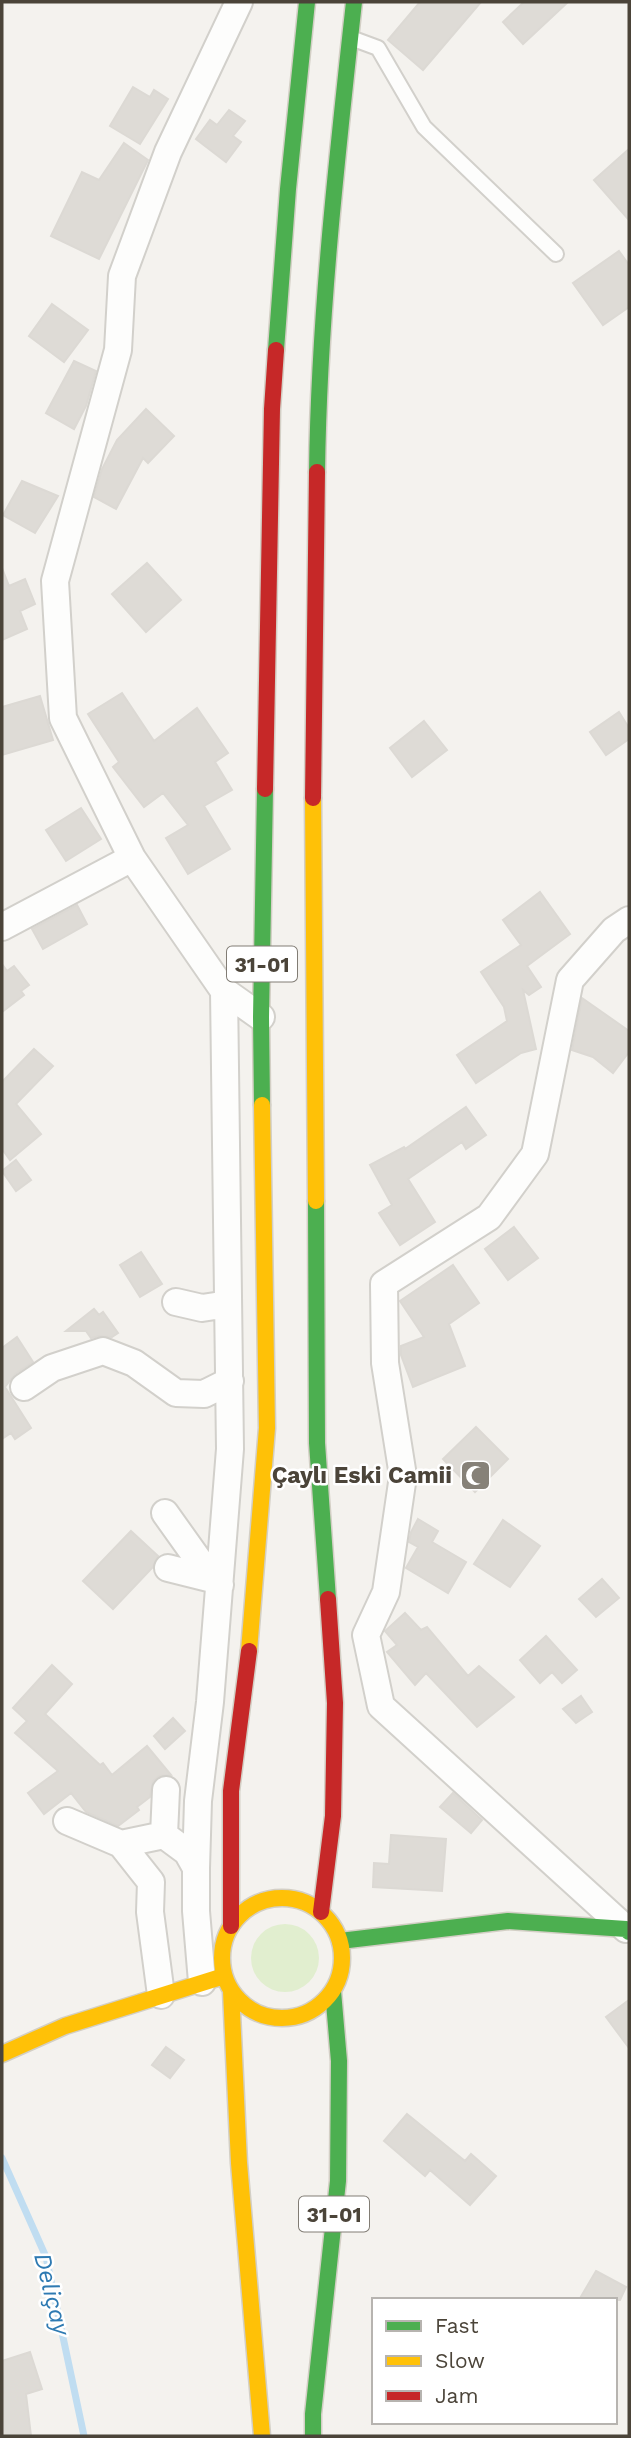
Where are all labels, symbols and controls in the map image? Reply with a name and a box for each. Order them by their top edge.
road number: 31-01 [227,946,297,982]
mosque icon: Çaylı Eski Camii [458,1458,492,1492]
place label: Çaylı Eski Camii [272,1462,452,1489]
road number: 31-01 [299,2196,369,2232]
water label: Deliçay [28,2250,76,2340]
legend [372,2298,617,2424]
text: Fast [435,2313,479,2338]
text: Slow [435,2348,485,2373]
text: Jam [435,2383,478,2408]

